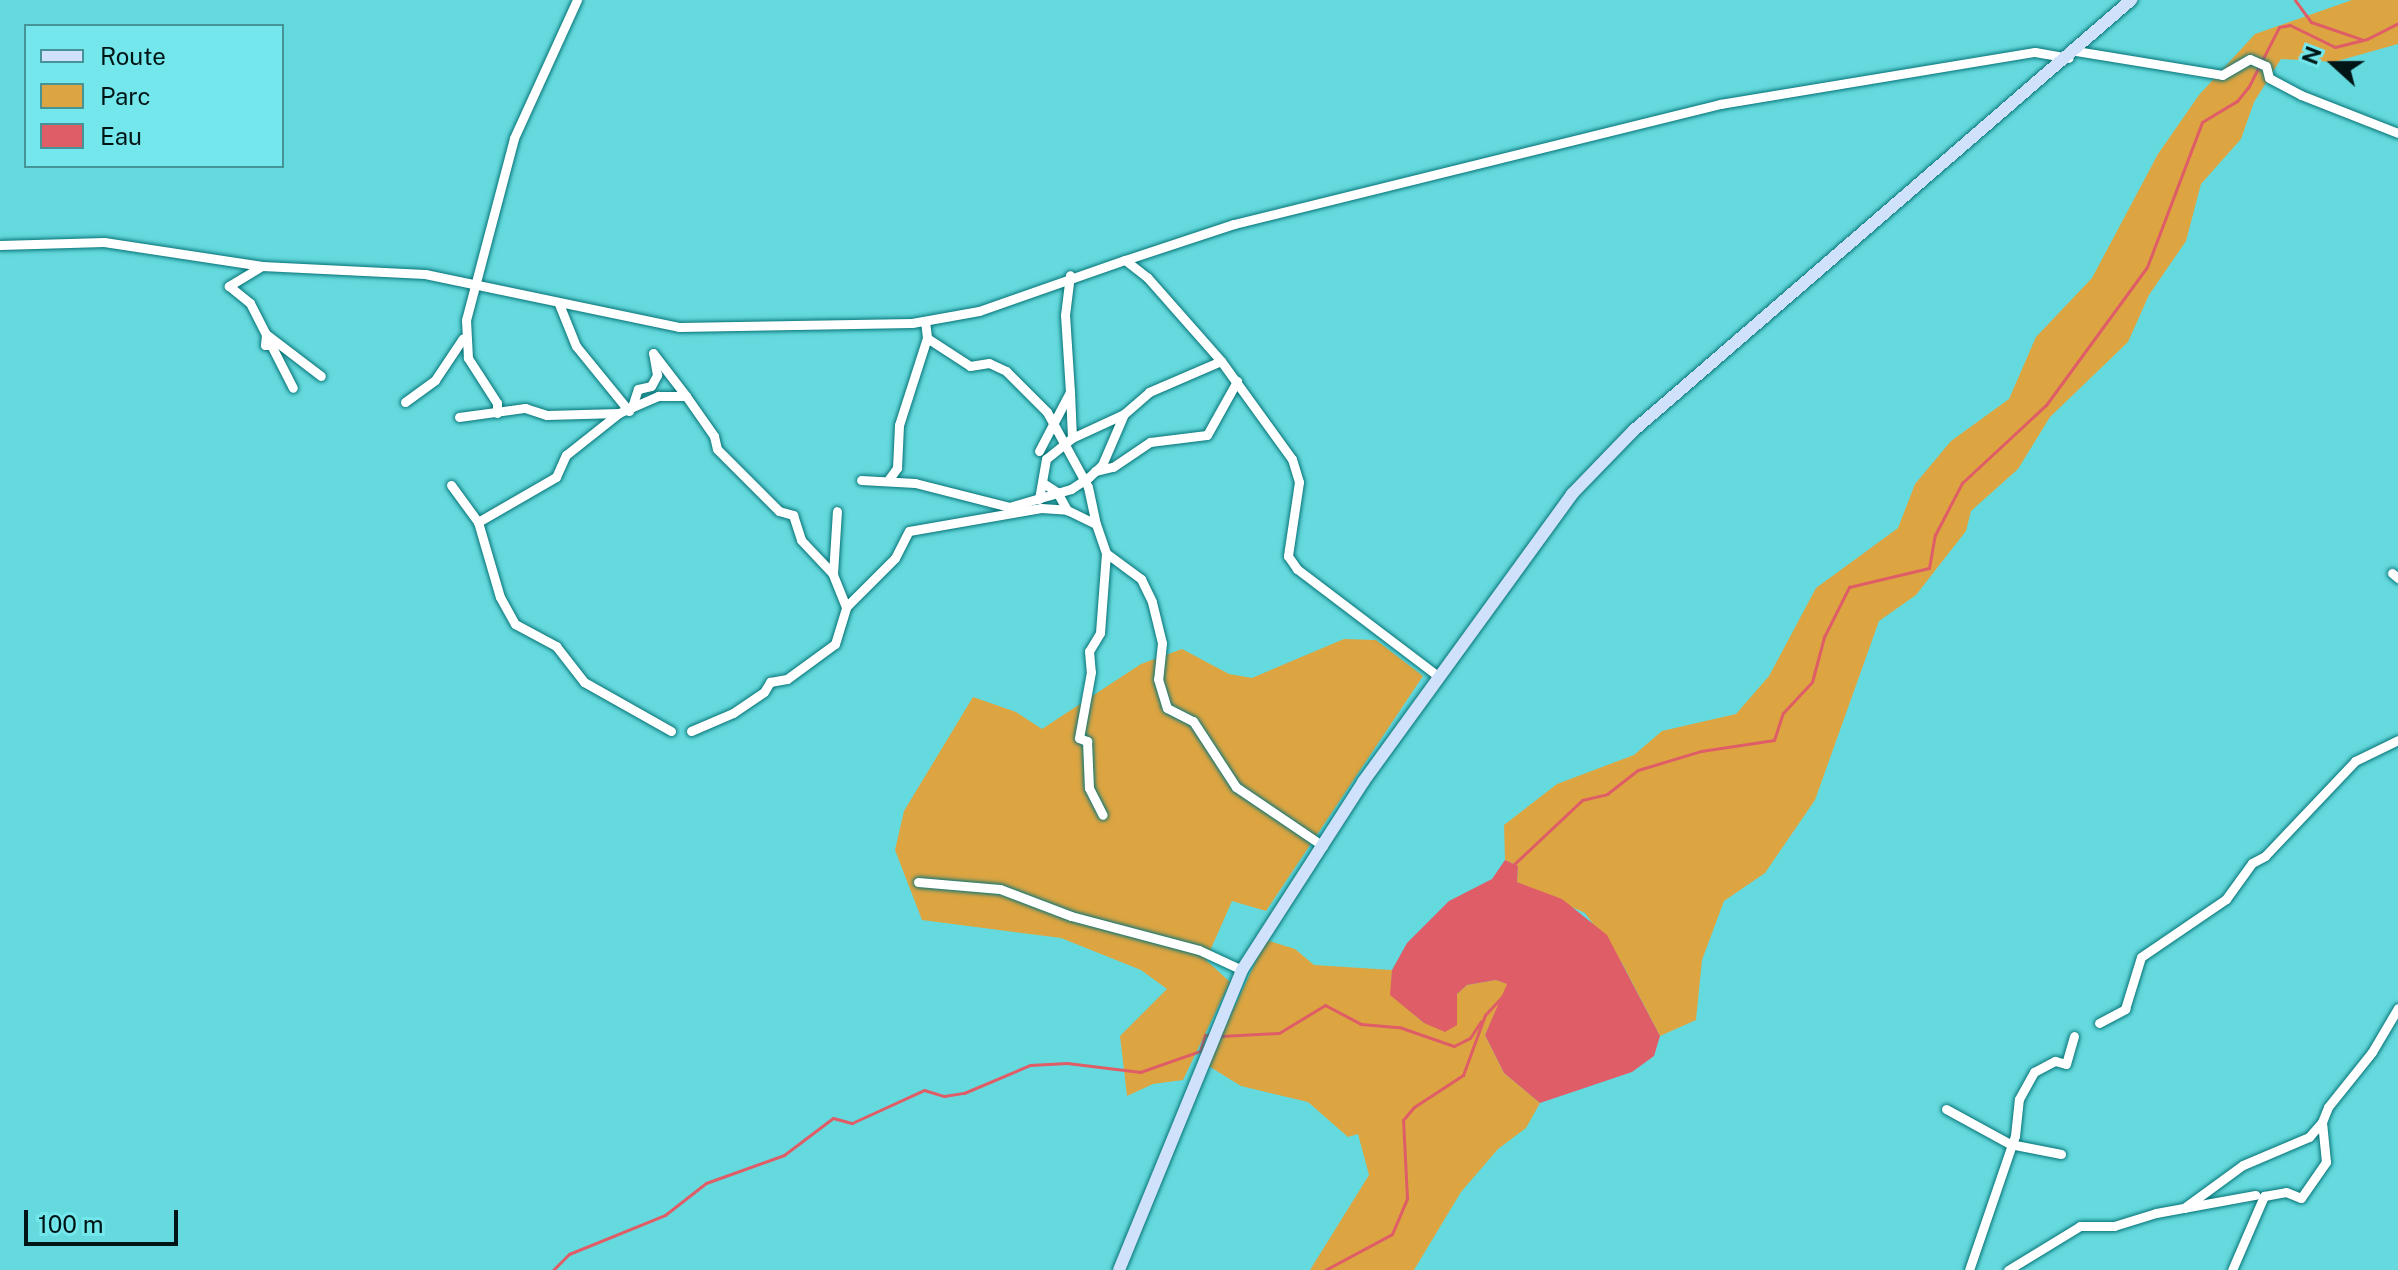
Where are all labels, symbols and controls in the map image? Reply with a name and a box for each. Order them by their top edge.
legend [24,24,284,168]
north arrow [2294,24,2374,104]
text: Route [100,42,166,70]
text: N [2296,43,2327,68]
text: Parc [100,82,151,110]
text: Eau [100,122,142,150]
scale bar [28,1194,182,1244]
text: 100 m [38,1210,104,1238]

